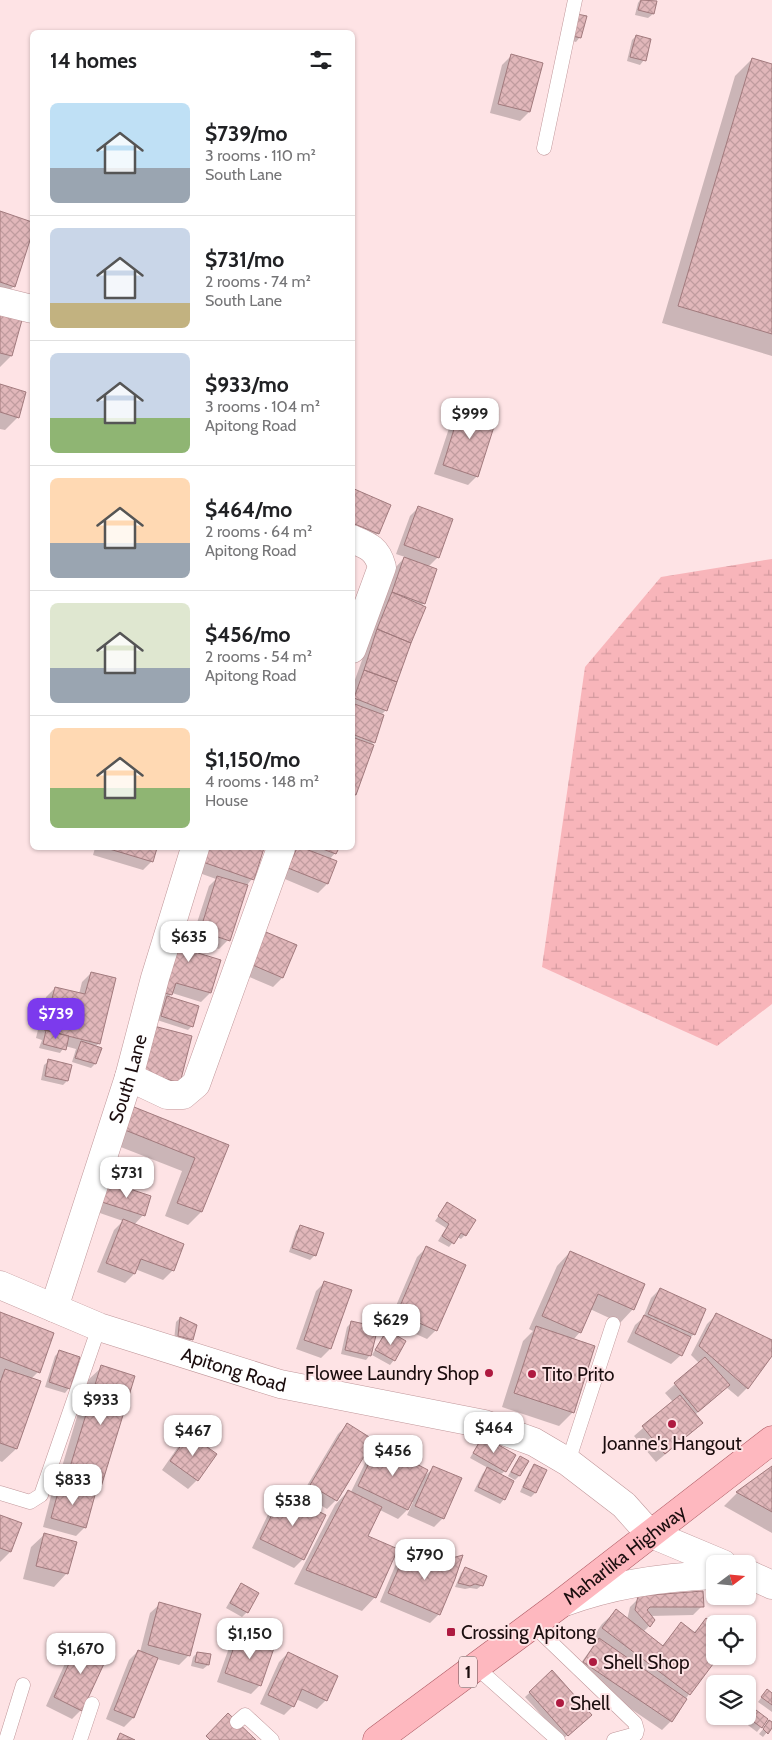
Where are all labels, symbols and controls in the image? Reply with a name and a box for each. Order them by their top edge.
icon: filters [307,46,335,74]
text: 14 homes [50,48,137,73]
text: $739/mo [205,121,288,146]
icon: home [90,123,150,183]
text: 3 rooms · 110 m² [205,146,316,165]
text: South Lane [205,165,282,184]
text: $731/mo [205,247,284,272]
icon: home [90,248,150,308]
text: 2 rooms · 74 m² [205,272,311,291]
text: South Lane [205,291,282,310]
text: $933/mo [205,372,289,397]
icon: home [90,373,150,433]
text: 3 rooms · 104 m² [205,397,320,416]
pin: $999 [440,398,500,440]
text: $999 [452,404,488,423]
text: Apitong Road [205,416,297,435]
text: $464/mo [205,497,292,522]
icon: home [90,498,150,558]
text: 2 rooms · 64 m² [205,522,312,541]
text: Apitong Road [205,541,297,560]
text: $456/mo [205,622,291,647]
icon: home [90,623,150,683]
text: 2 rooms · 54 m² [205,647,312,666]
text: Apitong Road [205,666,297,685]
text: $1,150/mo [205,747,300,772]
icon: home [90,748,150,808]
text: 4 rooms · 148 m² [205,772,319,791]
text: House [205,791,248,810]
pin: $635 [159,920,219,963]
text: $635 [171,927,207,946]
pin: $739 [26,998,86,1040]
text: $739 [38,1004,74,1023]
street label: South Lane [104,1031,152,1126]
pin: $731 [97,1156,157,1199]
text: $731 [111,1163,143,1182]
pin: $629 [361,1304,421,1346]
text: $629 [373,1310,409,1329]
street label: Apitong Road [178,1343,288,1397]
place label: Flowee Laundry Shop [305,1362,479,1385]
place label: Tito Prito [542,1363,615,1386]
marker: Flowee Laundry Shop [483,1367,495,1379]
marker: Tito Prito [526,1368,538,1380]
pin: $933 [71,1384,131,1426]
text: $933 [83,1390,119,1409]
pin: $464 [464,1412,524,1454]
pin: $467 [163,1414,223,1457]
text: $464 [475,1418,513,1437]
marker: Joanne's Hangout [666,1418,678,1430]
text: $467 [175,1421,211,1440]
place label: Joanne's Hangout [601,1432,742,1455]
pin: $456 [363,1434,423,1477]
text: $456 [375,1441,411,1460]
pin: $833 [43,1464,103,1506]
text: $833 [55,1470,91,1489]
pin: $538 [263,1484,323,1527]
text: $538 [275,1491,311,1510]
street label: Maharlika Highway [558,1500,691,1610]
pin: $790 [395,1538,455,1581]
text: $790 [406,1545,444,1564]
north arrow [706,1555,756,1605]
map controls [706,1555,756,1725]
button: locate [706,1615,756,1665]
pin: $1,150 [209,1618,291,1660]
place label: Crossing Apitong [461,1621,597,1644]
text: $1,150 [228,1624,272,1643]
marker: Crossing Apitong [445,1626,457,1638]
pin: $1,670 [40,1632,122,1675]
text: $1,670 [57,1639,105,1658]
place label: Shell Shop [603,1651,690,1674]
road number: 1 [459,1656,477,1688]
marker: Shell Shop [587,1656,599,1668]
button: layers [706,1675,756,1725]
place label: Shell [570,1692,610,1715]
marker: Shell [554,1697,566,1709]

